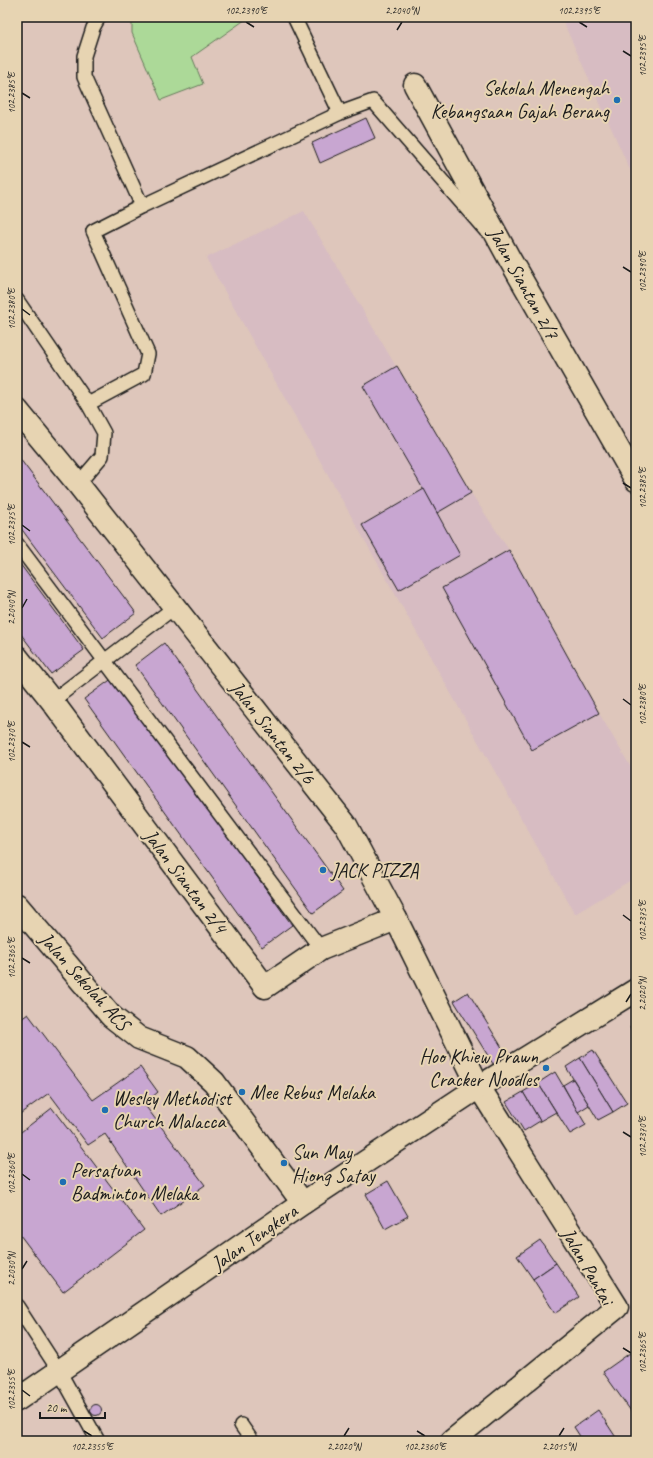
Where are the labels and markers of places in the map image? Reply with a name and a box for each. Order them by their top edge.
place label: Sekolah Menengah Kebangsaan Gajah Berang [431,76,611,124]
marker: Sekolah Menengah Kebangsaan Gajah Berang [612,95,622,105]
place label: JACK PIZZA [330,858,419,883]
marker: JACK PIZZA [318,865,328,875]
place label: Hoo Khiew Prawn Cracker Noodles [419,1044,540,1092]
marker: Hoo Khiew Prawn Cracker Noodles [541,1063,551,1073]
place label: Mee Rebus Melaka [250,1080,376,1105]
place label: Wesley Methodist Church Malacca [113,1086,234,1134]
marker: Mee Rebus Melaka [237,1087,247,1097]
marker: Wesley Methodist Church Malacca [100,1105,110,1115]
place label: Sun May Hiong Satay [292,1140,377,1188]
place label: Persatuan Badminton Melaka [71,1158,200,1206]
marker: Sun May Hiong Satay [279,1158,289,1168]
marker: Persatuan Badminton Melaka [58,1177,68,1187]

